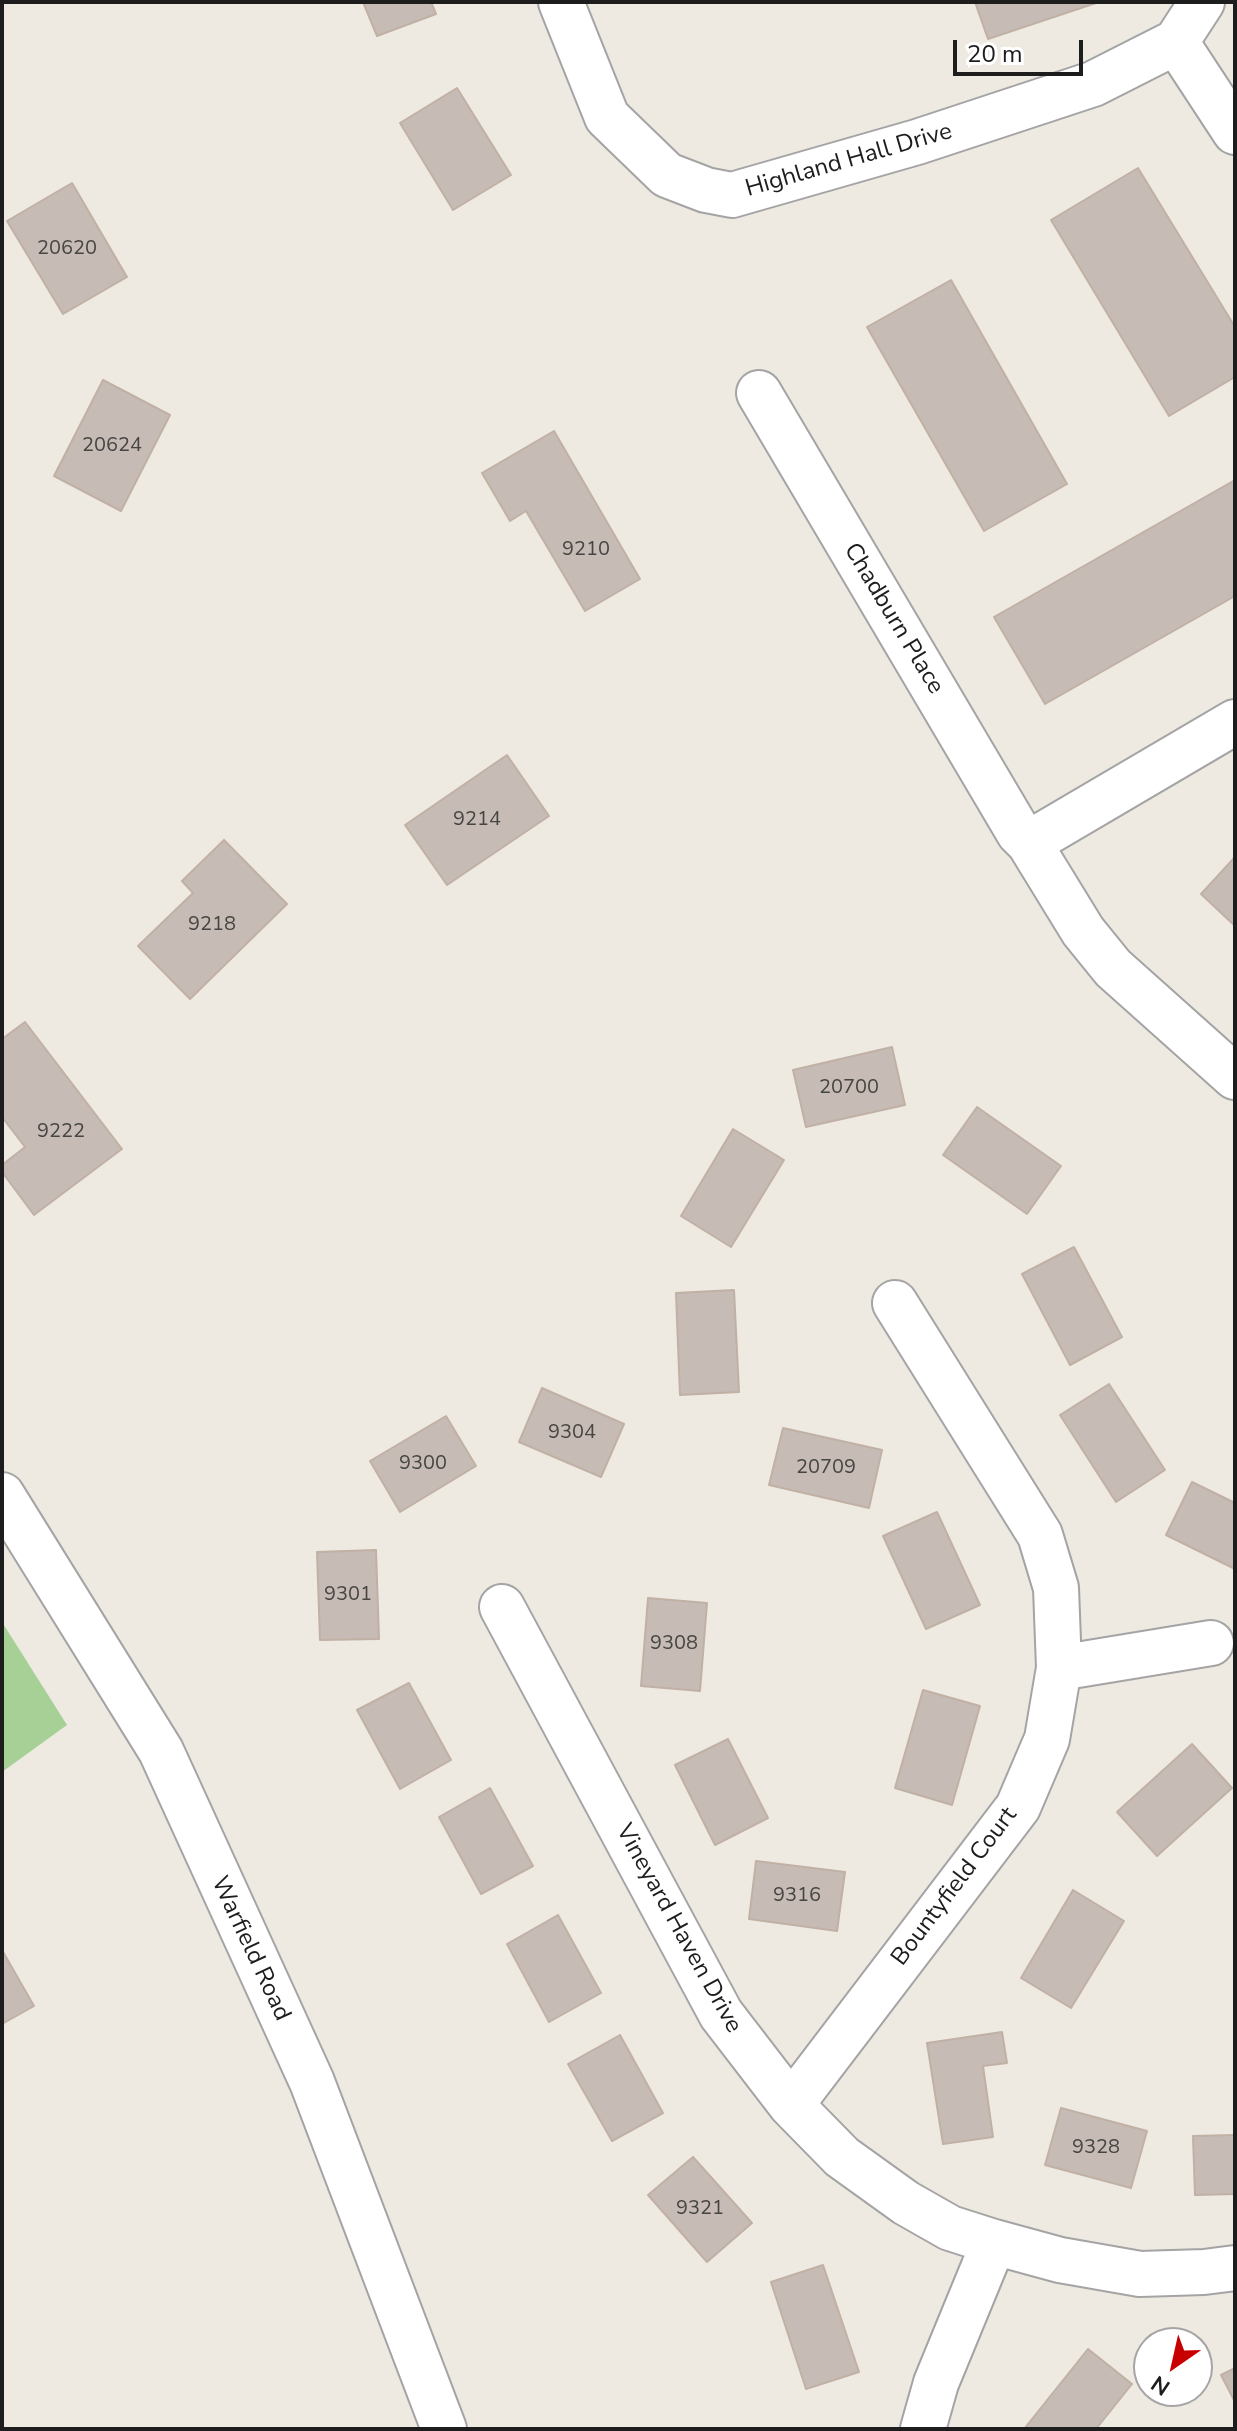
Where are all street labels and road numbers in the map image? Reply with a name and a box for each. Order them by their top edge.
street label: Highland Hall Drive [742,118,956,204]
street label: Chadburn Place [837,538,949,700]
street label: Bountyfield Court [886,1802,1024,1972]
street label: Vineyard Haven Drive [609,1820,747,2038]
street label: Warfield Road [204,1872,296,2026]

